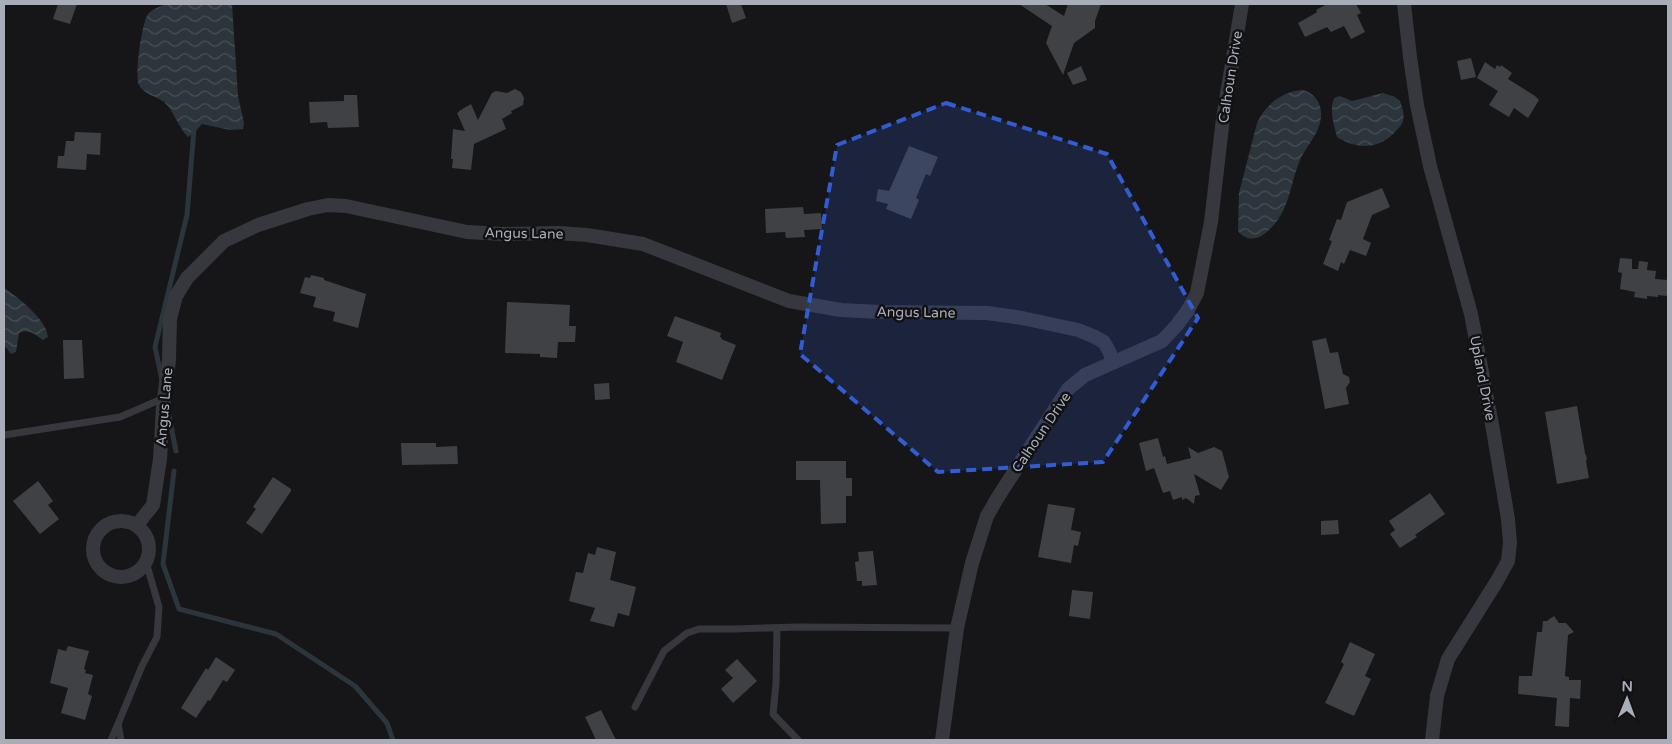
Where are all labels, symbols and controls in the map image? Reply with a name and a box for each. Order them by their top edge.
street label: Calhoun Drive [1215,30,1246,124]
street label: Angus Lane [484,224,564,243]
street label: Angus Lane [876,303,956,322]
street label: Upland Drive [1466,334,1499,422]
street label: Angus Lane [153,367,176,447]
street label: Calhoun Drive [1008,389,1075,476]
north arrow [1602,674,1652,724]
text: N [1621,678,1633,695]

